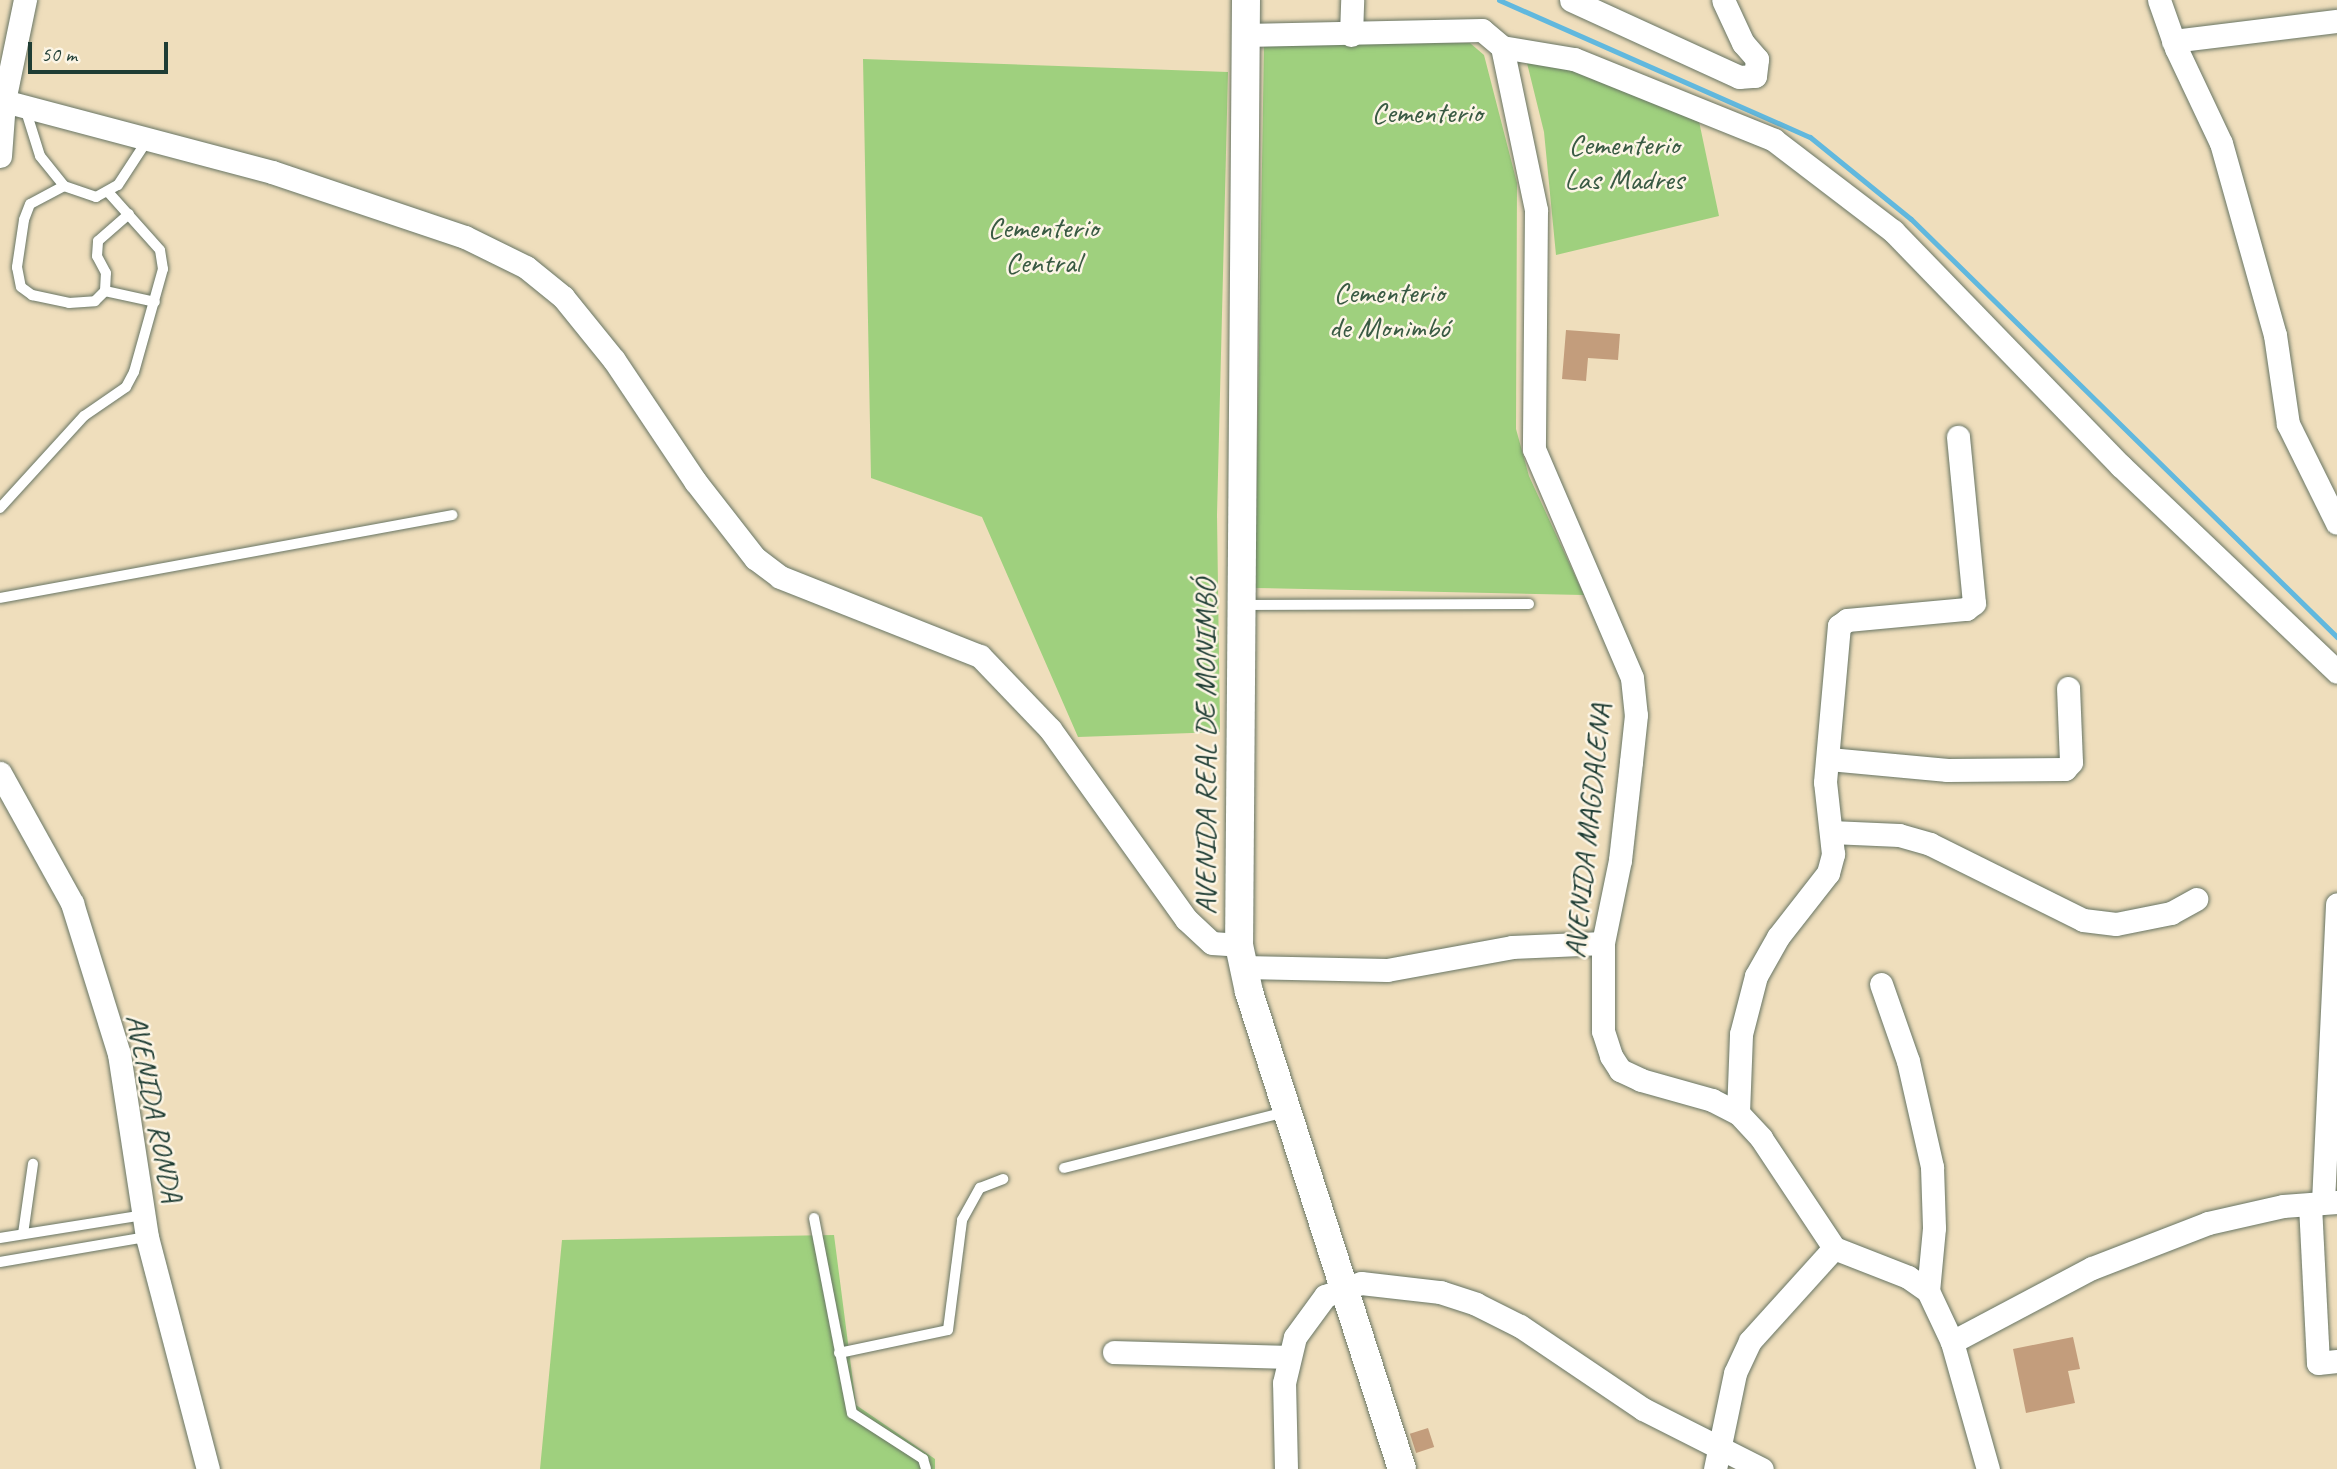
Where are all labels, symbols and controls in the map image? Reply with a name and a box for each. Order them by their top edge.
scale bar [32,28,172,72]
text: 50 m [41,41,77,67]
park label: Cementerio [1372,94,1482,130]
park label: Cementerio Las Madres [1564,126,1684,196]
park label: Cementerio Central [988,209,1098,280]
park label: Cementerio de Monimbó [1328,274,1450,344]
street label: AVENIDA REAL DE MONIMBÓ [1187,579,1223,915]
street label: AVENIDA MAGDALENA [1556,702,1618,960]
street label: AVENIDA RONDA [119,1011,191,1205]

